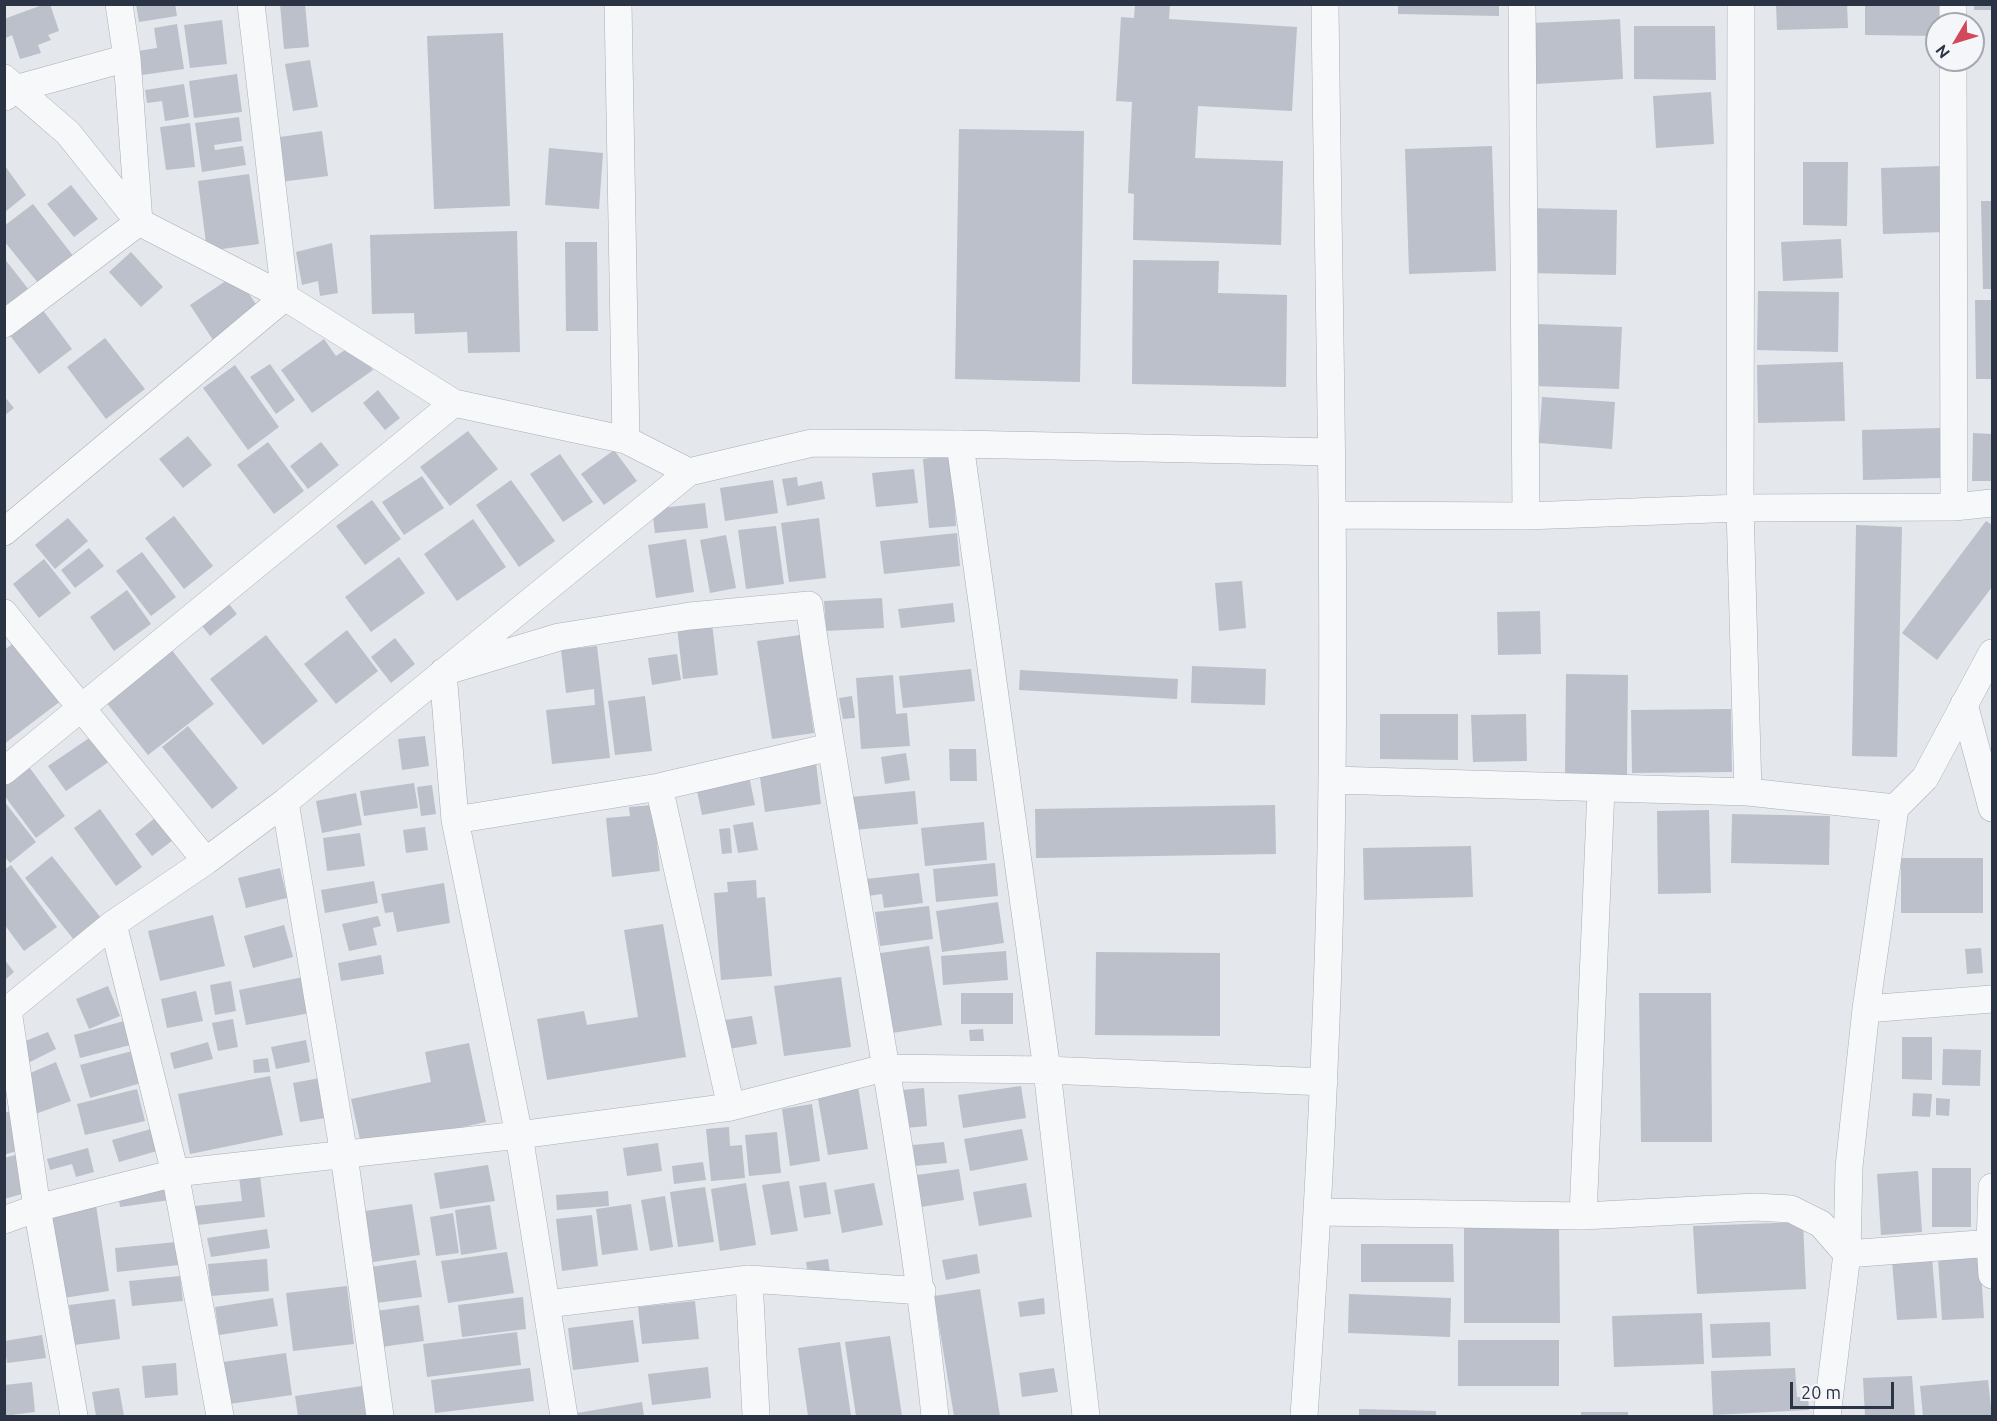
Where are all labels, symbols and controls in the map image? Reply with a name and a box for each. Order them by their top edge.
north arrow [1925,12,1985,72]
text: N [1932,42,1953,62]
scale bar [1793,1370,1896,1408]
text: 20 m [1801,1382,1841,1402]

